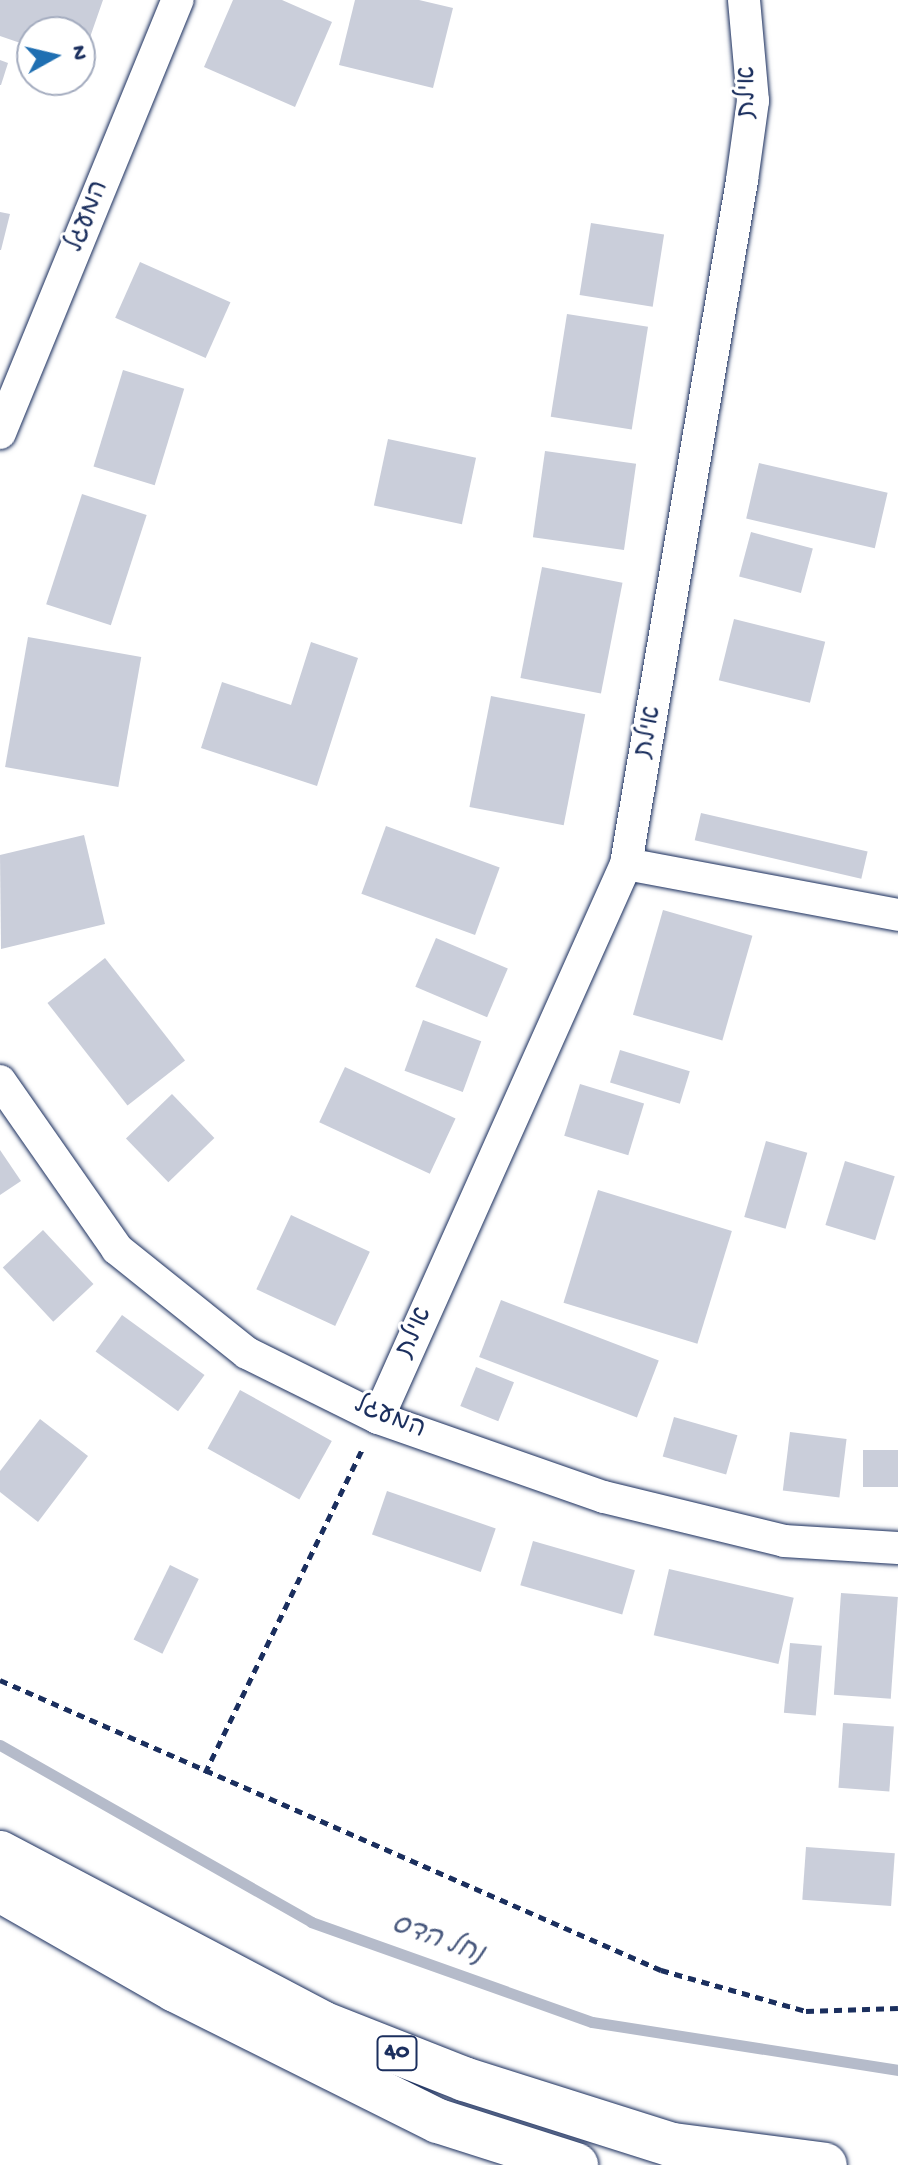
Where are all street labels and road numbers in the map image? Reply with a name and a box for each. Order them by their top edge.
street label: אילת [733,66,765,118]
street label: המעגל [61,177,117,257]
street label: אילת [630,703,670,761]
street label: אילת [391,1303,441,1363]
street label: המעגל [349,1391,429,1447]
road number: 40 [375,2033,419,2073]

